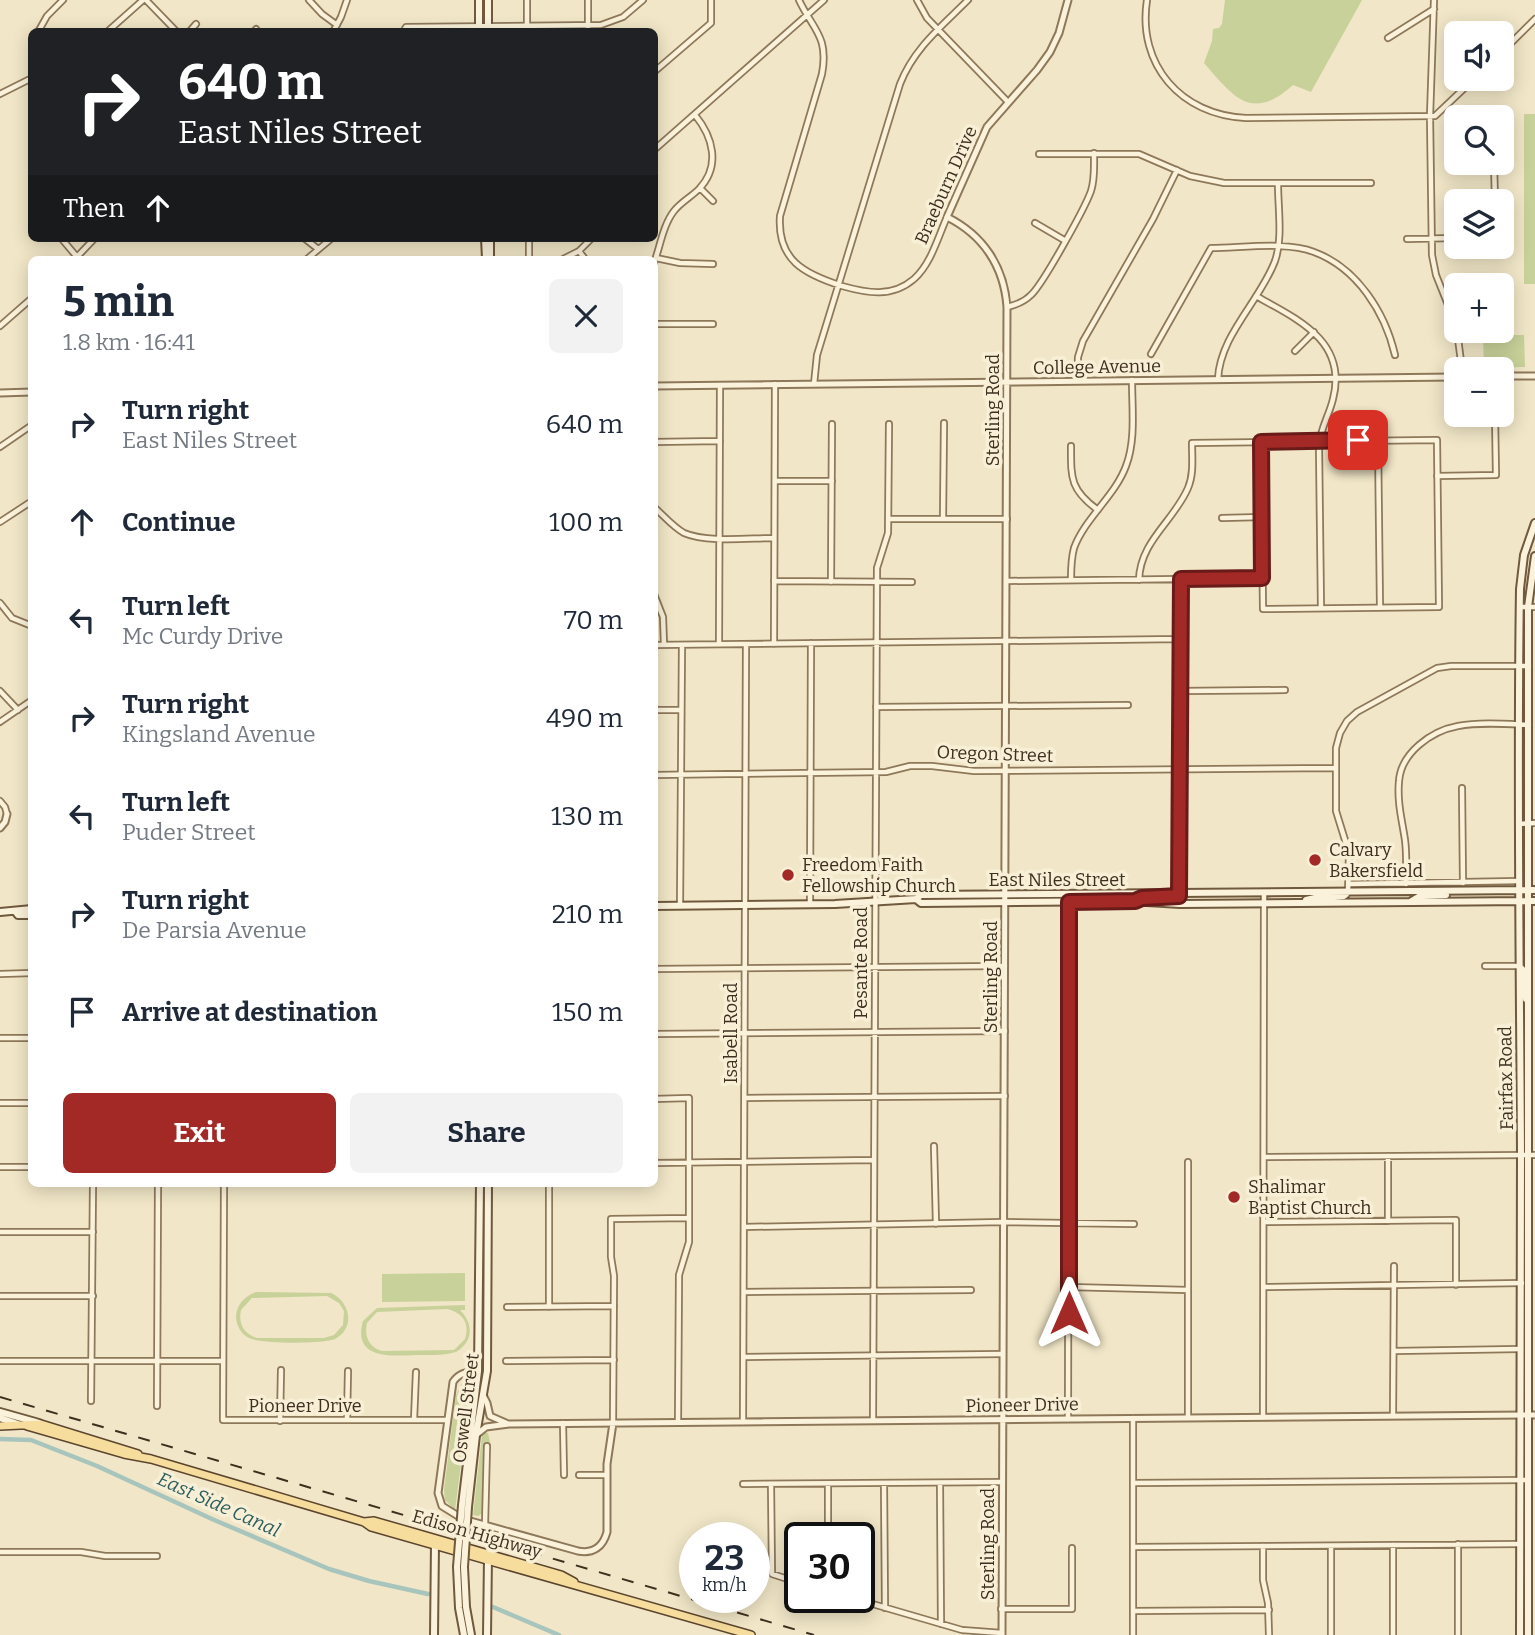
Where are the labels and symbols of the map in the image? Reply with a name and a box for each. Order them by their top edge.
street label: Braeburn Drive [910,123,982,247]
street label: Sterling Road [982,354,1004,466]
street label: College Avenue [1033,355,1161,379]
pin [1328,410,1388,470]
street label: Oregon Street [936,741,1054,767]
place label: Calvary Bakersfield [1329,839,1424,882]
marker: Calvary Bakersfield [1307,852,1323,868]
place label: Freedom Faith Fellowship Church [802,854,956,897]
marker: Freedom Faith Fellowship Church [780,867,796,883]
street label: East Niles Street [988,869,1126,891]
street label: Pesante Road [850,907,872,1019]
street label: Sterling Road [980,921,1002,1033]
street label: Isabell Road [720,982,742,1084]
street label: Fairfax Road [1494,1025,1518,1130]
place label: Shalimar Baptist Church [1248,1176,1371,1219]
marker: Shalimar Baptist Church [1226,1189,1242,1205]
position arrow [1032,1276,1106,1350]
street label: Oswell Street [448,1351,484,1464]
street label: Pioneer Drive [965,1393,1079,1417]
street label: Pioneer Drive [248,1395,362,1417]
water label: East Side Canal [154,1467,284,1542]
street label: Sterling Road [977,1488,999,1600]
street label: Edison Highway [410,1505,545,1563]
speed limit sign: 30 [784,1522,875,1613]

